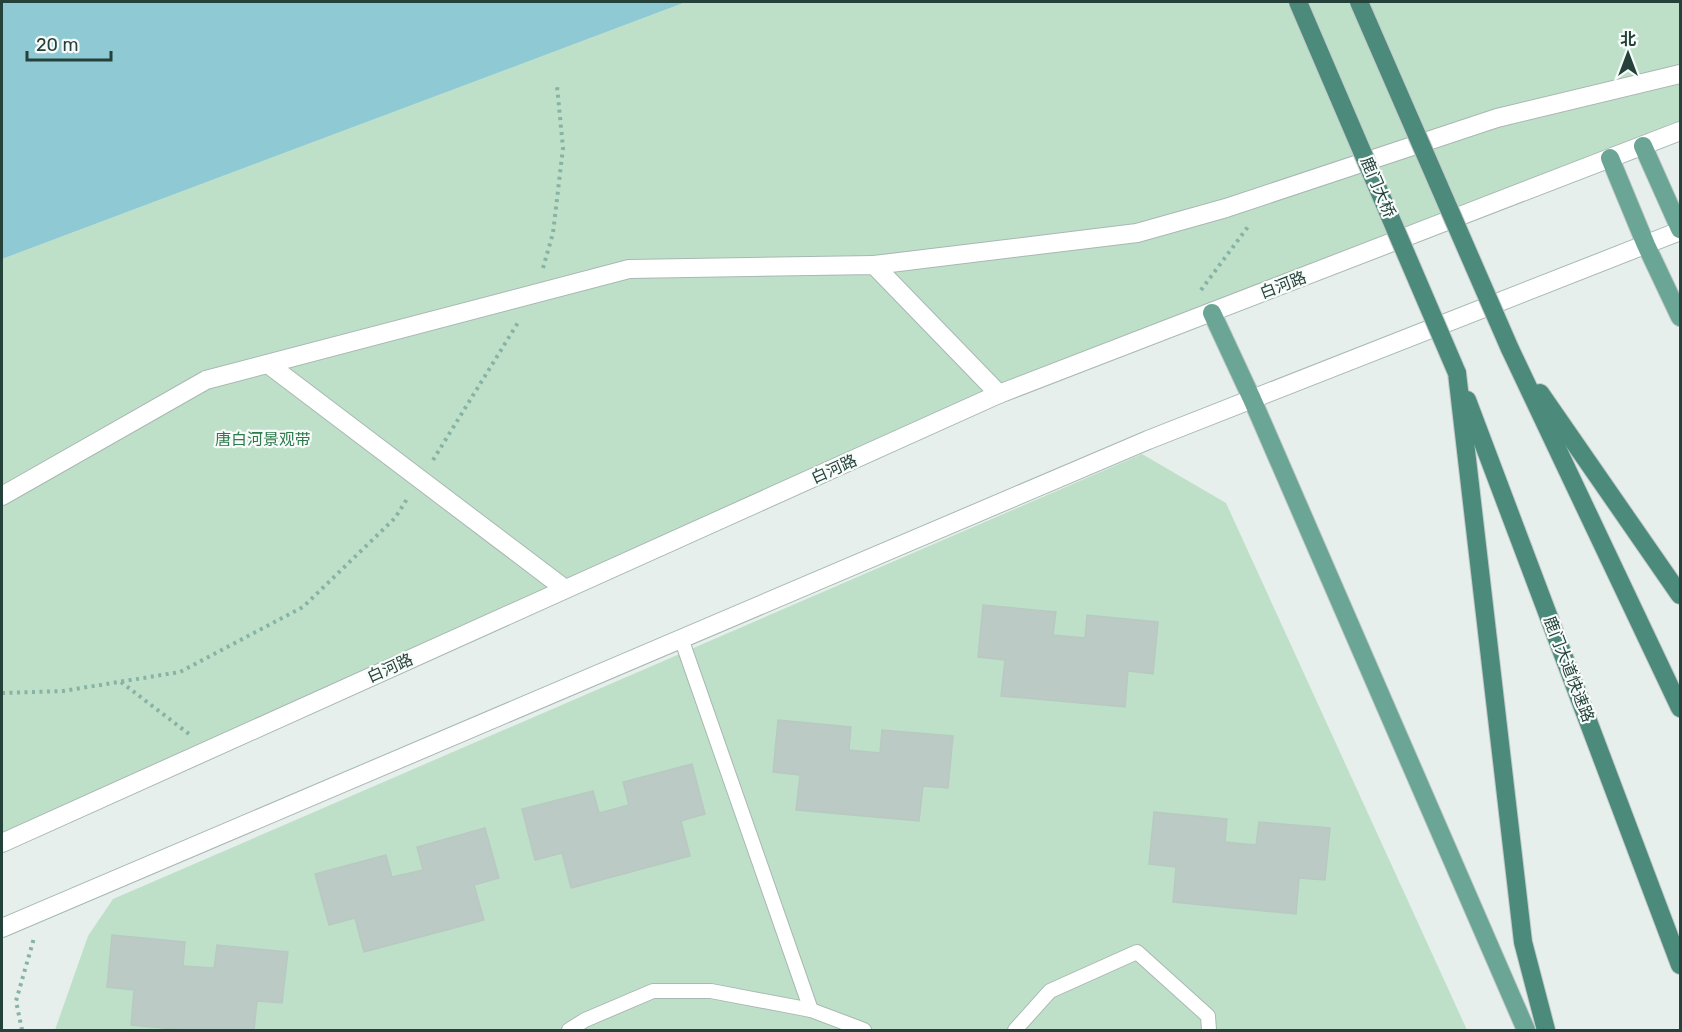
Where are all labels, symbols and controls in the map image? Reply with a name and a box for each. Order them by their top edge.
scale bar [27,24,111,62]
north arrow [1598,24,1658,84]
text: 北 [1620,30,1636,49]
text: 20 m [36,34,78,56]
street label: 鹿门大桥 [1357,154,1399,220]
street label: 白河路 [1257,268,1309,302]
park label: 唐白河景观带 [215,430,311,449]
street label: 白河路 [808,451,860,487]
street label: 鹿门大道快速路 [1540,613,1598,725]
street label: 白河路 [364,650,416,686]

